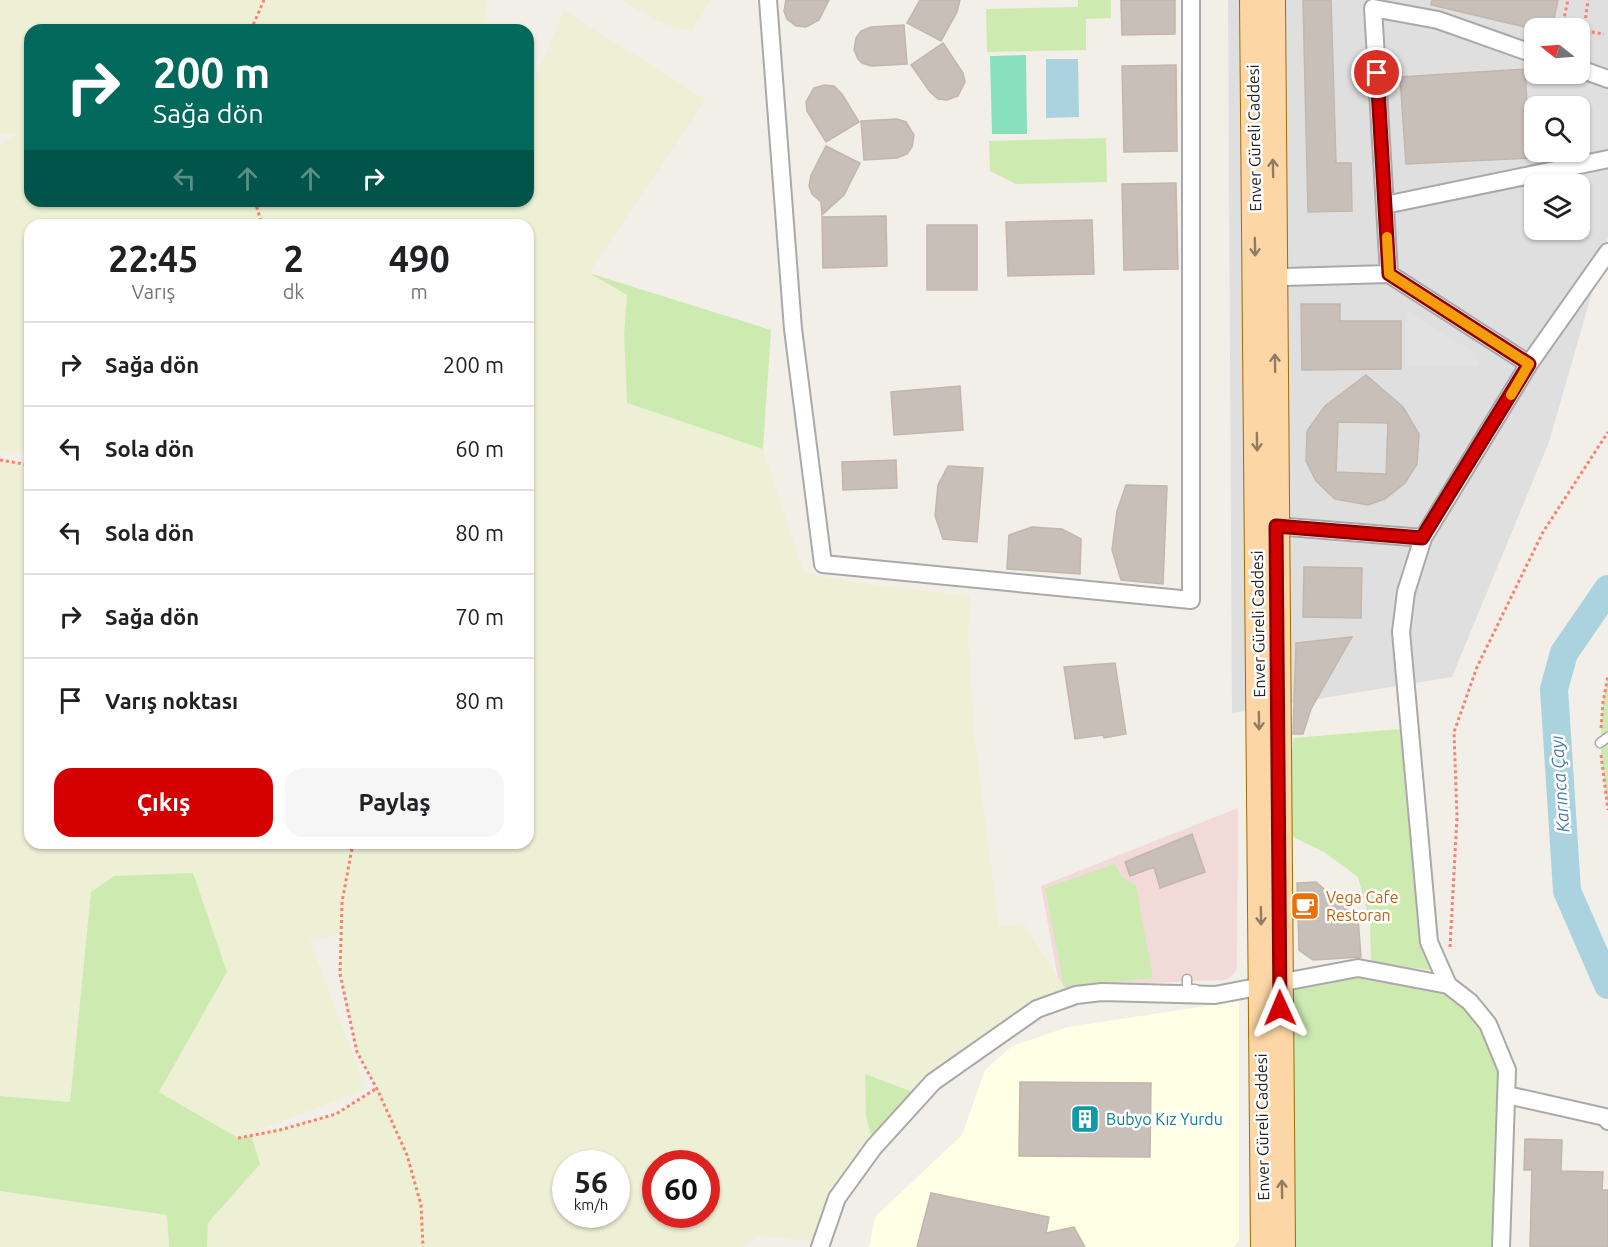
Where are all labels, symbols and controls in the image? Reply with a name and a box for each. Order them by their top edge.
north arrow [1524,18,1590,84]
map controls [1524,18,1590,240]
pin [1351,47,1402,98]
icon: right [54,48,132,126]
text: 200 m [153,49,270,96]
icon: arrive [1360,56,1393,89]
street label: Enver Güreli Caddesi [1244,64,1264,212]
button: search [1524,96,1590,162]
text: Sağa dön [153,98,264,128]
one-way arrow [1267,158,1279,178]
icon: left [168,162,201,195]
icon: ahead [231,162,264,195]
icon: ahead [294,162,327,195]
icon: right [357,162,390,195]
button: layers [1524,174,1590,240]
one-way arrow [1249,237,1261,257]
text: 22:45 [108,238,198,279]
text: 2 [283,238,304,279]
text: 490 [389,238,450,279]
text: Varış [131,280,175,303]
text: dk [283,280,304,303]
text: m [411,280,428,303]
icon: right [54,348,87,381]
text: Sağa dön [105,352,199,377]
text: 200 m [443,352,504,377]
one-way arrow [1269,353,1281,373]
icon: left [54,432,87,465]
one-way arrow [1251,432,1263,452]
text: Sola dön [105,436,194,461]
text: 60 m [455,436,504,461]
icon: left [54,516,87,549]
text: Sola dön [105,520,194,545]
text: 80 m [455,520,504,545]
street label: Enver Güreli Caddesi [1248,550,1268,698]
icon: right [54,600,87,633]
text: Sağa dön [105,604,199,629]
text: 70 m [455,604,504,629]
icon: arrive [54,684,87,717]
text: Varış noktası [105,688,238,713]
text: 80 m [455,688,504,713]
one-way arrow [1253,711,1265,731]
water label: Karınca Çayı [1546,734,1572,833]
button: Çıkış [54,768,273,837]
button: Paylaş [285,768,504,837]
place label: Vega Cafe Restoran [1326,888,1398,924]
cafe icon: Vega Cafe Restoran [1289,890,1321,922]
one-way arrow [1255,906,1267,926]
position arrow [1248,976,1312,1040]
street label: Enver Güreli Caddesi [1252,1053,1272,1201]
building icon: Bubyo Kız Yurdu [1069,1103,1101,1135]
place label: Bubyo Kız Yurdu [1106,1110,1223,1128]
speed limit sign: 60 [642,1150,720,1228]
text: 56 [574,1165,608,1199]
one-way arrow [1276,1179,1287,1199]
text: km/h [574,1196,608,1213]

